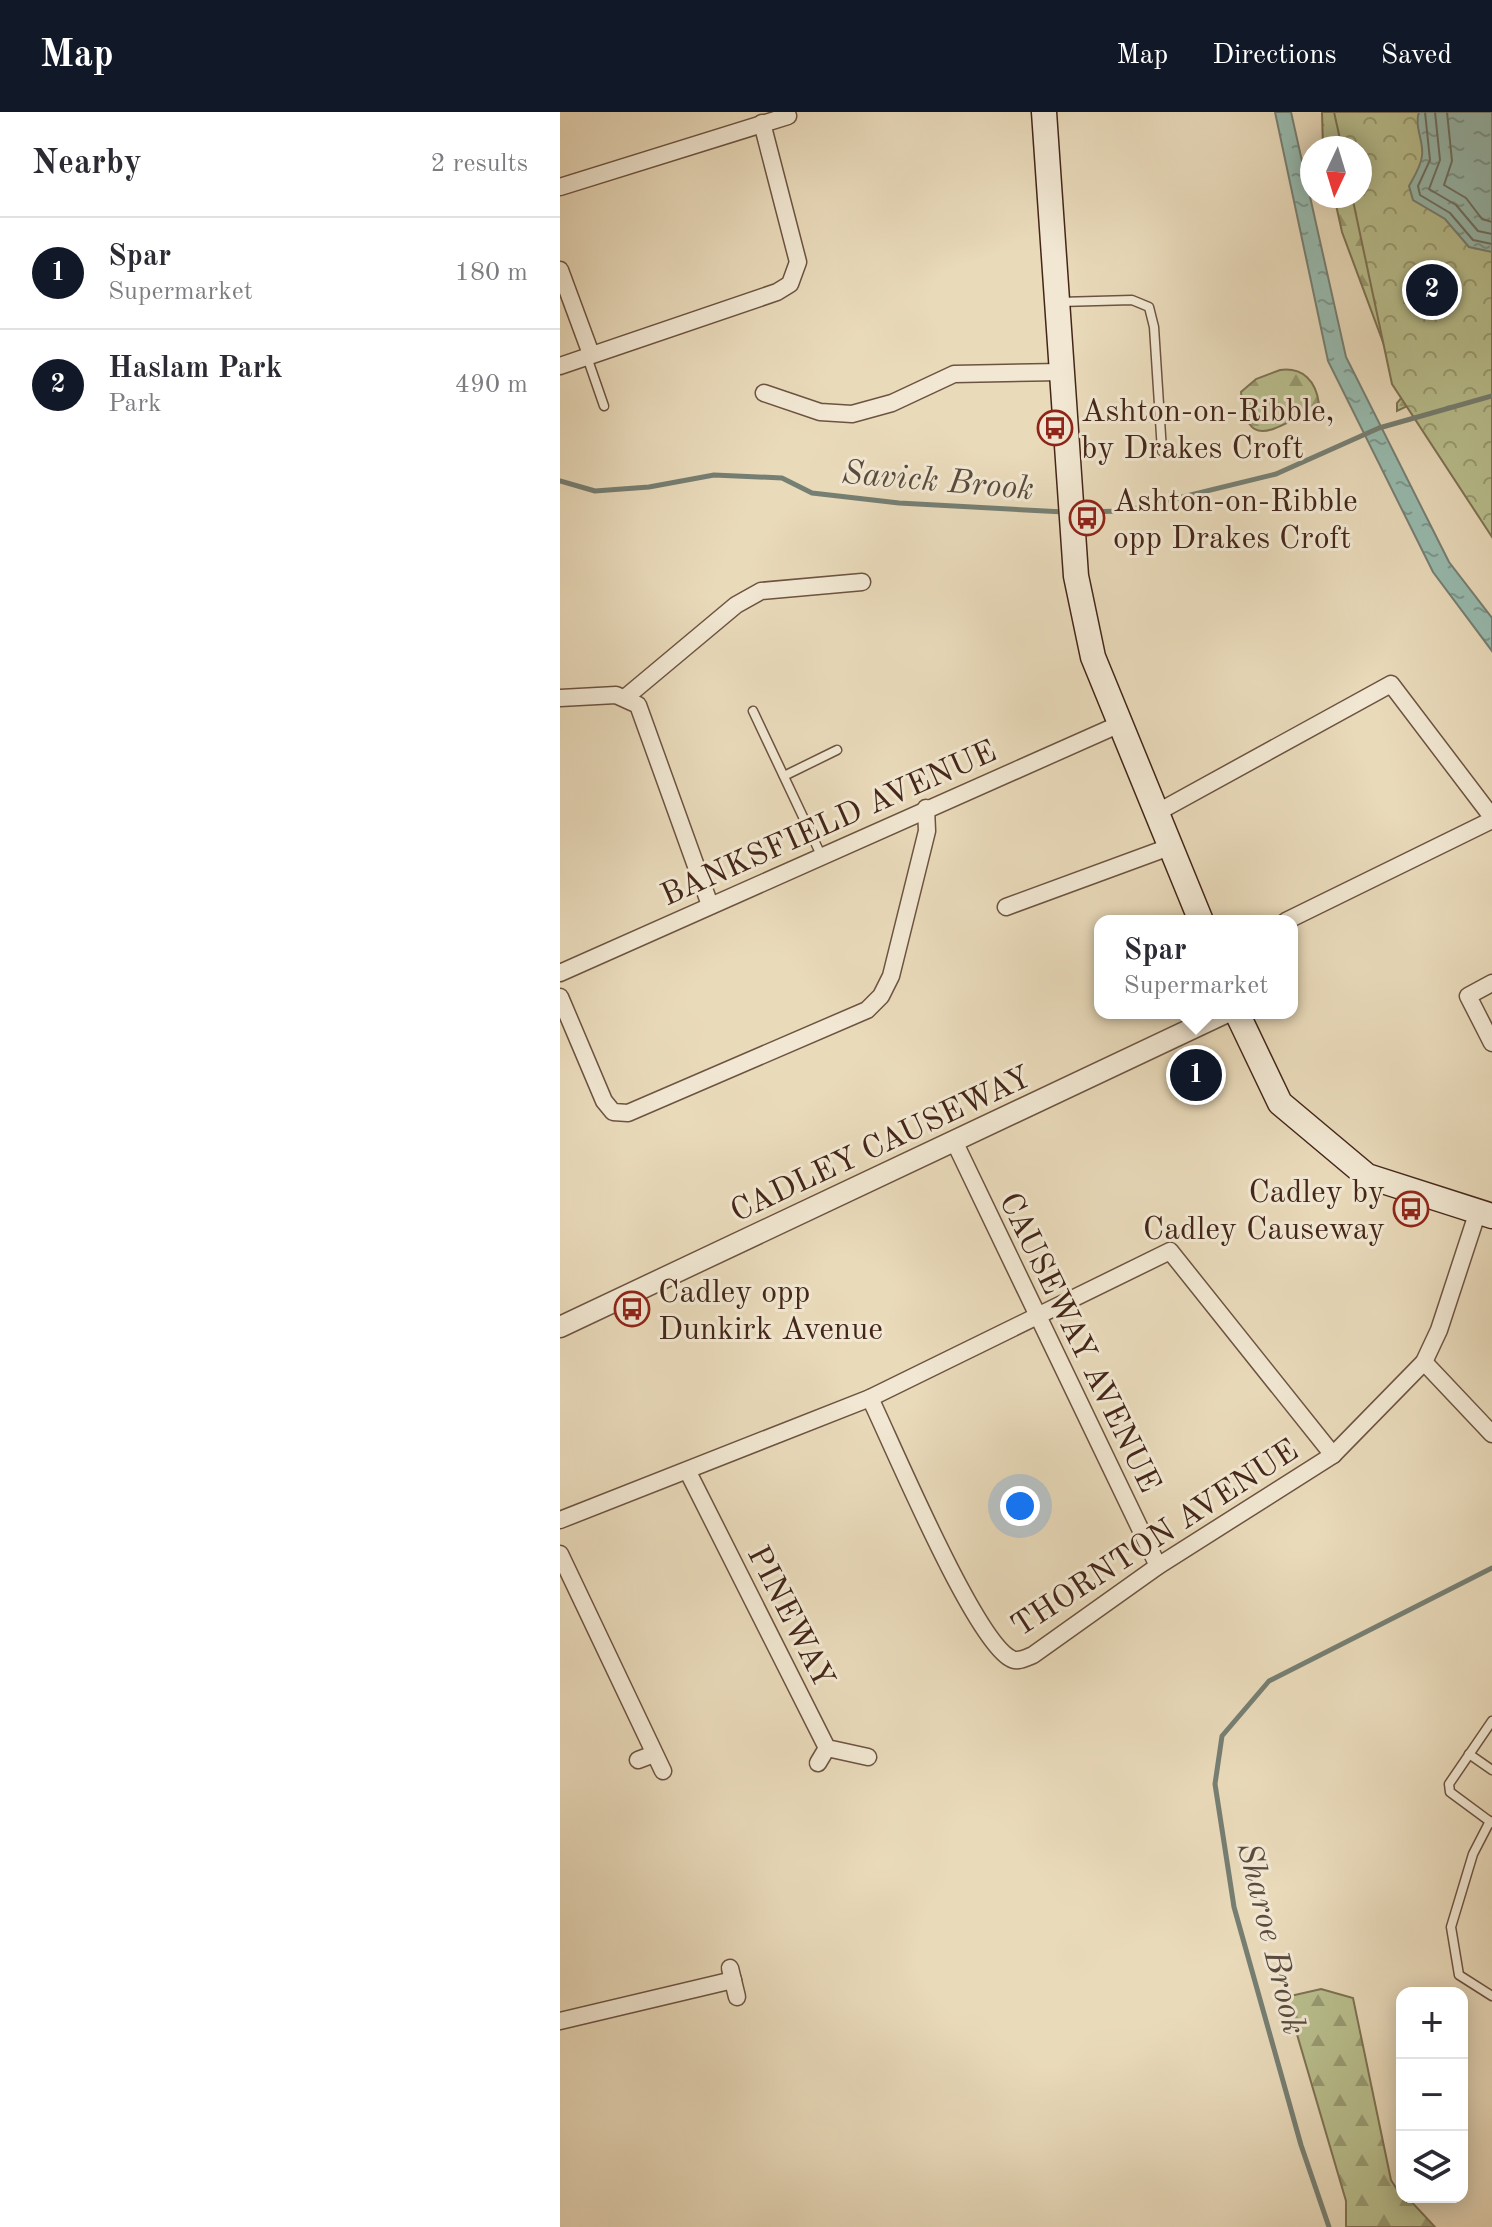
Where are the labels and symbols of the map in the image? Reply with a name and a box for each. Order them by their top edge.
north arrow [1300,136,1372,208]
pin: 2 [1406,260,1458,320]
place label: Ashton-on-Ribble, by Drakes Croft [1081,397,1335,466]
bus stop icon: Ashton-on-Ribble, by Drakes Croft [1036,409,1074,447]
water label: Savick Brook [840,457,1035,507]
place label: Ashton-on-Ribble opp Drakes Croft [1113,487,1358,556]
bus stop icon: Ashton-on-Ribble opp Drakes Croft [1068,499,1106,537]
street label: BANKSFIELD AVENUE [657,736,1002,913]
pin: 1 [1170,1045,1222,1105]
street label: CADLEY CAUSEWAY [726,1062,1036,1229]
place label: Cadley by Cadley Causeway [1143,1178,1385,1247]
street label: CAUSEWAY AVENUE [992,1189,1165,1498]
bus stop icon: Cadley by Cadley Causeway [1392,1190,1430,1228]
place label: Cadley opp Dunkirk Avenue [658,1278,883,1347]
bus stop icon: Cadley opp Dunkirk Avenue [613,1290,651,1328]
street label: THORNTON AVENUE [1007,1435,1305,1644]
your location [1000,1486,1040,1526]
street label: PINEWAY [740,1541,839,1693]
water label: Sharoe Brook [1230,1839,1310,2038]

